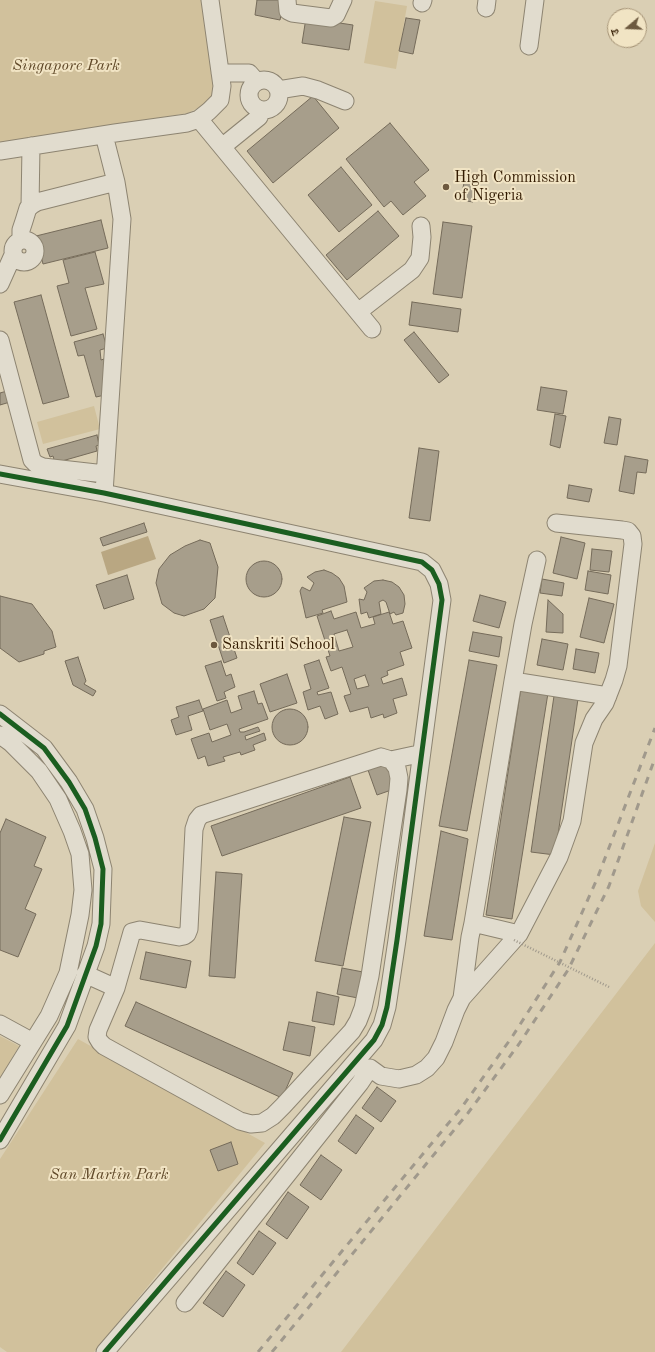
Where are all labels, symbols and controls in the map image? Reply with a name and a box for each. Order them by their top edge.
north arrow [607,8,647,48]
text: उ [610,27,622,36]
park label: Singapore Park [12,56,120,76]
place label: High Commission of Nigeria [454,168,576,206]
marker: High Commission of Nigeria [441,182,451,192]
place label: Sanskriti School [222,635,335,655]
marker: Sanskriti School [209,640,219,650]
park label: San Martin Park [49,1165,169,1185]

